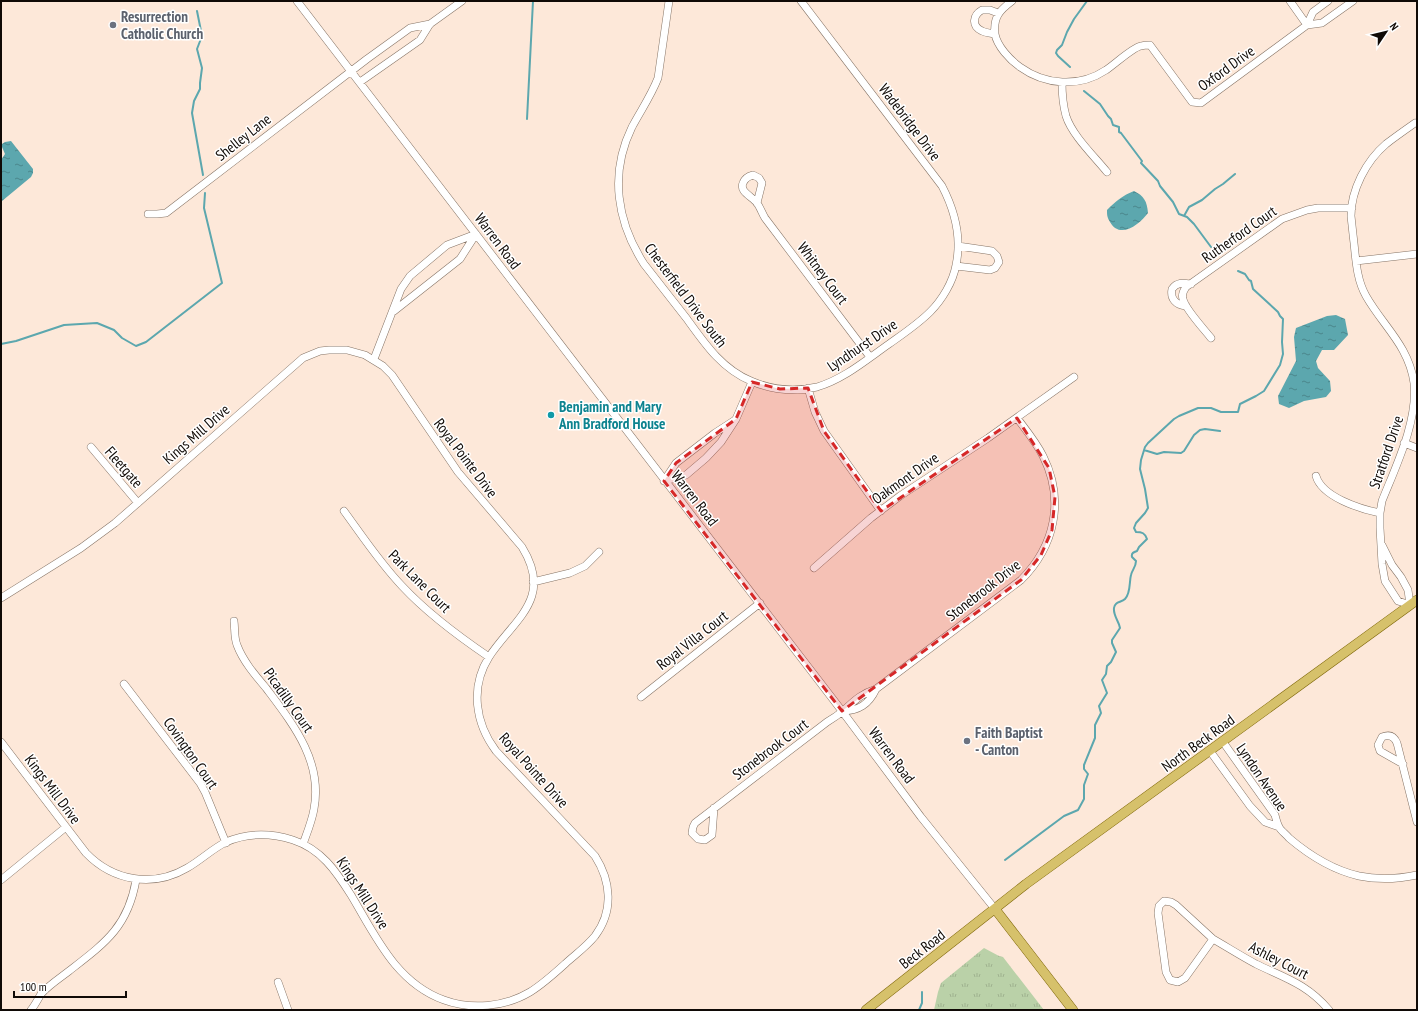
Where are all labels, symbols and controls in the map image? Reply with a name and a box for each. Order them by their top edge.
place label: Resurrection Catholic Church [121,7,203,43]
north arrow [1366,12,1406,52]
marker: Resurrection Catholic Church [108,20,118,30]
text: N [1387,20,1402,33]
street label: Oxford Drive [1194,41,1258,95]
street label: Wadebridge Drive [875,80,945,164]
street label: Shelley Lane [211,109,275,165]
street label: Rutherford Court [1198,201,1280,267]
street label: Warren Road [471,209,525,273]
street label: Whitney Court [793,238,853,308]
street label: Chesterfield Drive South [641,239,731,351]
street label: Lyndhurst Drive [823,315,901,375]
place label: Benjamin and Mary Ann Bradford House [558,397,666,433]
street label: Kings Mill Drive [159,400,233,468]
marker: Benjamin and Mary Ann Bradford House [546,410,556,420]
street label: Stratford Drive [1365,413,1407,491]
street label: Royal Pointe Drive [430,415,502,501]
street label: Fleetgate [101,442,147,492]
street label: Oakmont Drive [868,448,942,508]
street label: Warren Road [667,466,723,530]
street label: Park Lane Court [385,546,455,616]
street label: Stonebrook Drive [942,555,1024,625]
street label: Royal Villa Court [653,606,731,674]
street label: Picadilly Court [260,664,318,736]
street label: North Beck Road [1158,710,1238,776]
street label: Covington Court [159,713,223,793]
street label: Stonebrook Court [728,714,812,784]
street label: Warren Road [865,723,919,787]
place label: Faith Baptist - Canton [975,723,1043,759]
street label: Royal Pointe Drive [495,729,573,811]
marker: Faith Baptist - Canton [962,736,972,746]
street label: Lyndon Avenue [1232,740,1292,814]
street label: Kings Mill Drive [21,750,85,828]
street label: Kings Mill Drive [333,853,393,933]
street label: Beck Road [895,925,949,973]
street label: Ashley Court [1246,937,1312,983]
scale bar [14,973,126,999]
text: 100 m [20,979,47,994]

